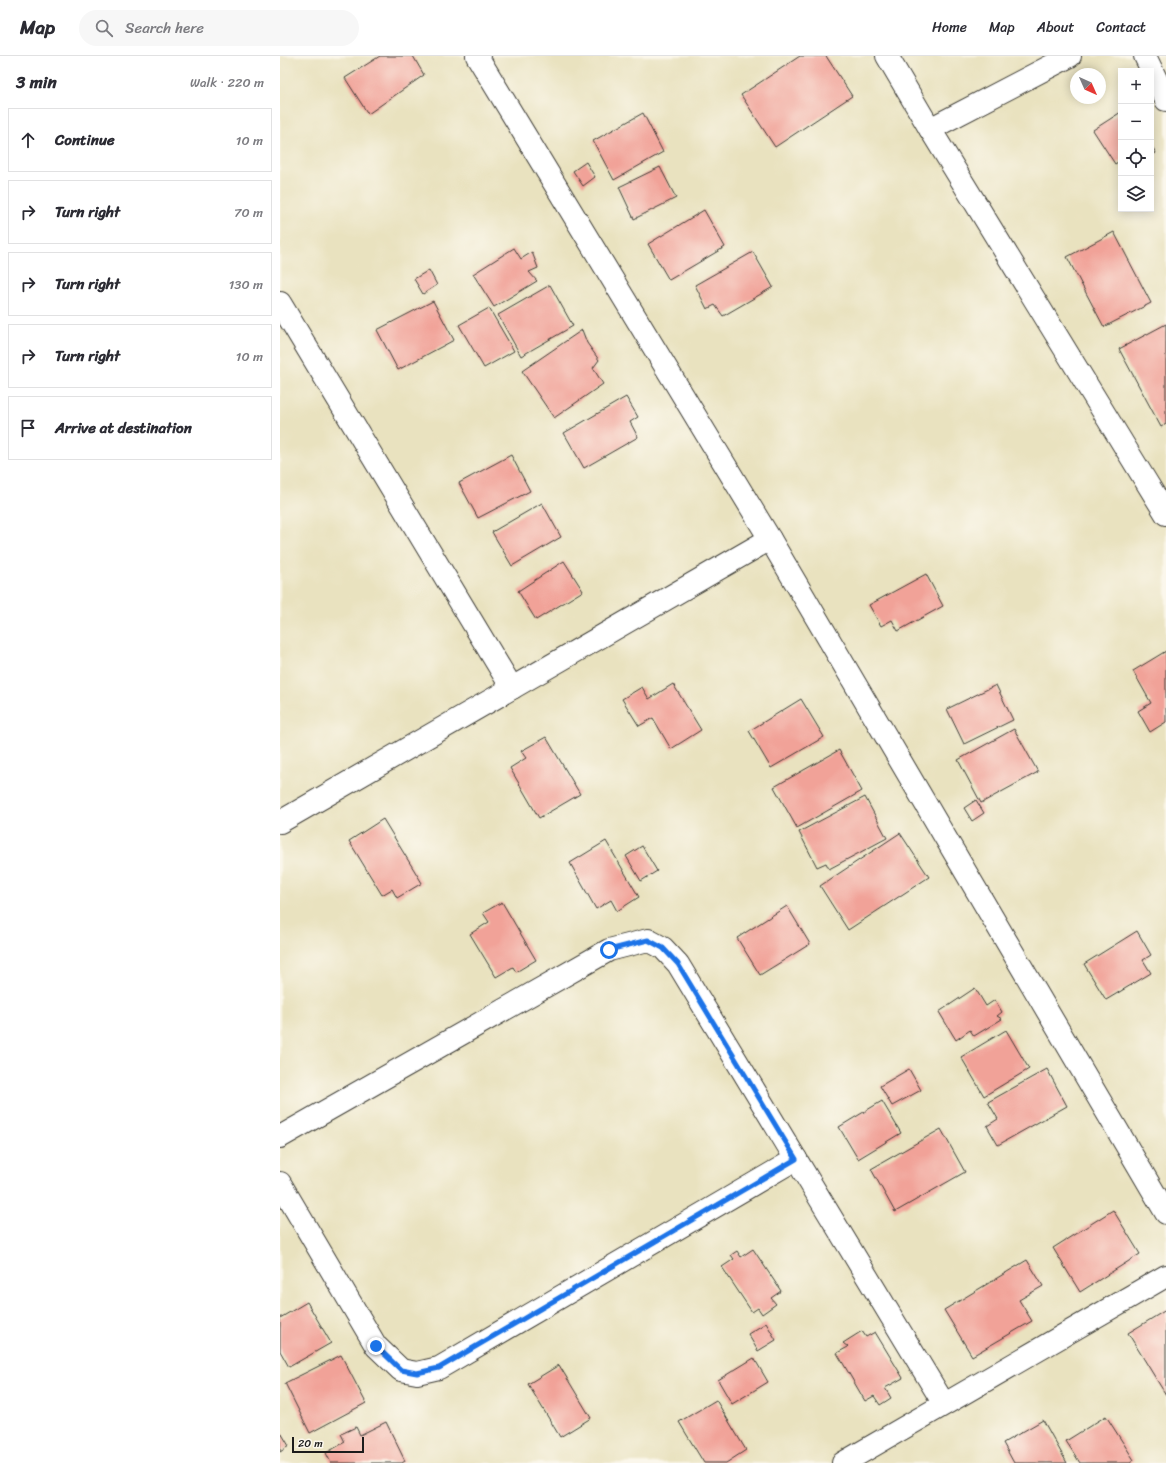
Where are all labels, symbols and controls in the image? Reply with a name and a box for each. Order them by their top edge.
search box [79,10,359,46]
text: Map [20,11,55,44]
text: Search here [125,15,204,41]
text: Home [932,15,967,40]
text: Map [989,15,1015,40]
text: About [1037,15,1074,40]
text: Contact [1096,15,1146,40]
icon: search [93,17,115,39]
text: 3 min [16,67,57,97]
north arrow [1070,68,1106,104]
map controls [1118,68,1154,212]
button: + [1118,68,1154,104]
text: Walk · 220 m [190,71,264,94]
button: − [1118,104,1154,140]
text: Continue [55,127,115,153]
icon: ahead [17,129,39,151]
text: 10 m [236,129,263,152]
button: locate [1118,140,1154,176]
button: layers [1118,176,1154,212]
text: Turn right [55,199,120,225]
icon: right [17,201,39,223]
text: 70 m [234,201,263,224]
text: Turn right [55,271,120,297]
icon: right [17,273,39,295]
text: 130 m [229,273,263,296]
text: Turn right [55,343,120,369]
icon: right [17,345,39,367]
text: 10 m [236,345,263,368]
text: Arrive at destination [55,415,192,441]
icon: arrive [17,417,39,439]
route start [600,941,618,959]
route end [367,1337,385,1355]
text: 20 m [298,1434,323,1453]
scale bar [292,1435,364,1454]

